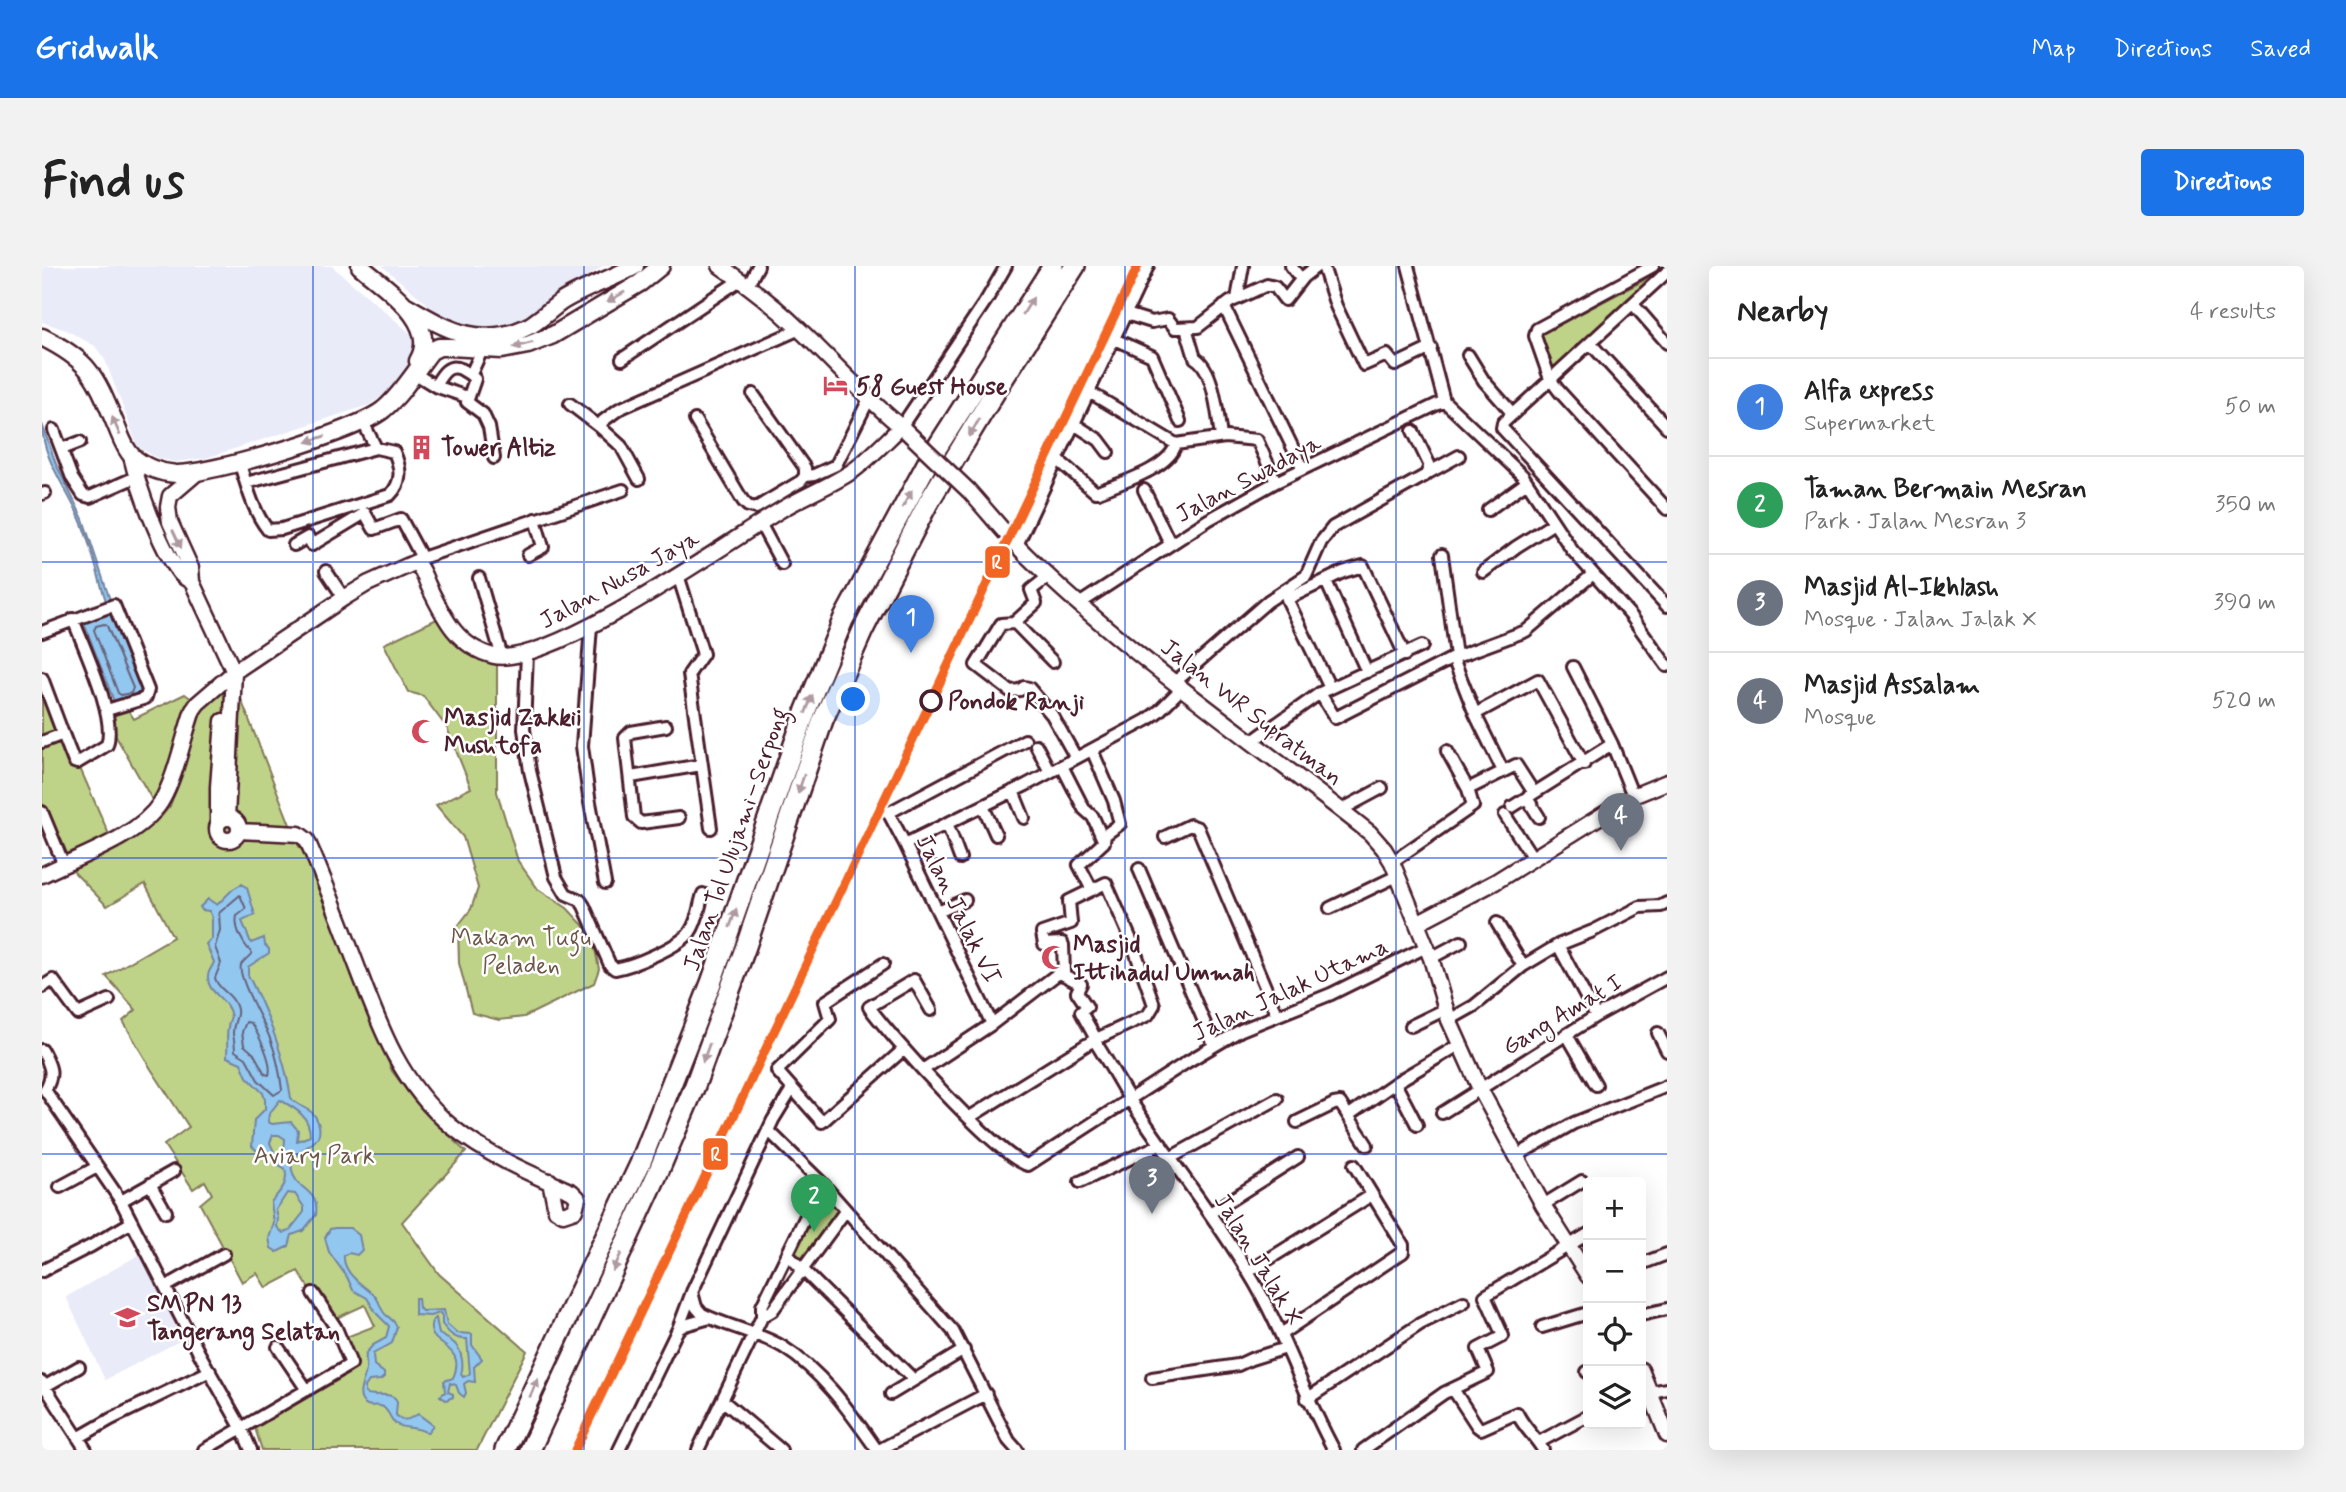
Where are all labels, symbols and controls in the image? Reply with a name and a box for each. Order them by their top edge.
text: Gridwalk [35,27,159,71]
text: Map [2032,34,2076,65]
text: Directions [2114,34,2212,65]
text: Saved [2250,34,2311,65]
button: Directions [2141,149,2304,216]
text: Find us [42,150,185,215]
one-way arrow [607,291,626,303]
text: Nearby [1737,292,1828,331]
one-way arrow [1021,296,1034,316]
text: 4 results [2190,297,2276,327]
one-way arrow [512,340,534,351]
hotel icon: 58 Guest House [822,372,850,400]
place label: 58 Guest House [856,372,1008,403]
text: Alfa express [1804,375,1934,409]
text: 1 [1755,392,1765,422]
text: 50 m [2225,392,2276,422]
text: Supermarket [1804,409,1935,439]
one-way arrow [111,415,122,436]
one-way arrow [968,418,980,437]
street label: Jalan Swadaya [1171,428,1327,531]
building icon: Tower Altiz [407,433,435,461]
place label: Tower Altiz [441,433,556,464]
one-way arrow [306,434,327,445]
text: Taman Bermain Mesran [1804,473,2087,507]
one-way arrow [901,489,913,509]
text: 2 [1754,490,1766,520]
text: 350 m [2215,490,2276,520]
text: Park · Jalan Mesran 3 [1804,507,2026,537]
street label: Jalan Nusa Jaya [534,523,706,637]
one-way arrow [171,529,183,549]
line badge: R [984,545,1011,579]
text: R [991,551,1003,576]
text: Masjid Al-Ikhlash [1804,571,1999,605]
text: 3 [1755,588,1765,618]
text: 390 m [2214,588,2276,618]
pin: 1 [888,595,934,653]
text: Mosque · Jalan Jalak X [1804,605,2037,635]
street label: Jalan WR Supratman [1154,632,1348,794]
text: Masjid Assalam [1804,669,1980,703]
your location [836,682,870,716]
text: 4 [1753,686,1767,716]
text: 520 m [2212,686,2276,716]
place label: Pondok Ranji [948,687,1085,718]
marker: Pondok Ranji [920,690,942,712]
one-way arrow [803,693,814,714]
place label: Masjid Zakkii Mushtofa [444,703,582,762]
street label: Jalan Tol Ulujami–Serpong [677,703,799,977]
text: Mosque [1804,703,1876,733]
mosque icon: Masjid Zakkii Mushtofa [410,717,438,745]
one-way arrow [795,774,806,795]
pin: 4 [1598,793,1644,851]
street label: Jalan Jalak VI [908,830,1007,990]
one-way arrow [728,908,739,929]
park label: Makam Tugu Peladen [451,923,591,982]
place label: Masjid Ittihadul Ummah [1073,930,1255,989]
street label: Jalan Jalak Utama [1188,931,1393,1049]
mosque icon: Masjid Ittihadul Ummah [1039,944,1067,972]
street label: Gang Amat I [1497,967,1630,1065]
one-way arrow [701,1043,712,1064]
line badge: R [702,1137,729,1171]
park label: Aviary Park [253,1141,375,1172]
text: R [710,1143,722,1168]
pin: 3 [1129,1156,1175,1214]
pin: 2 [791,1174,837,1232]
map controls [1583,1177,1646,1429]
button: + [1583,1177,1646,1240]
street label: Jalan Jalak X [1206,1188,1309,1332]
button: − [1583,1240,1646,1303]
one-way arrow [611,1252,623,1272]
place label: SMPN 13 Tangerang Selatan [147,1289,340,1351]
school or university icon: SMPN 13 Tangerang Selatan [113,1303,141,1331]
button: locate [1583,1303,1646,1366]
button: layers [1583,1366,1646,1429]
one-way arrow [529,1378,540,1398]

